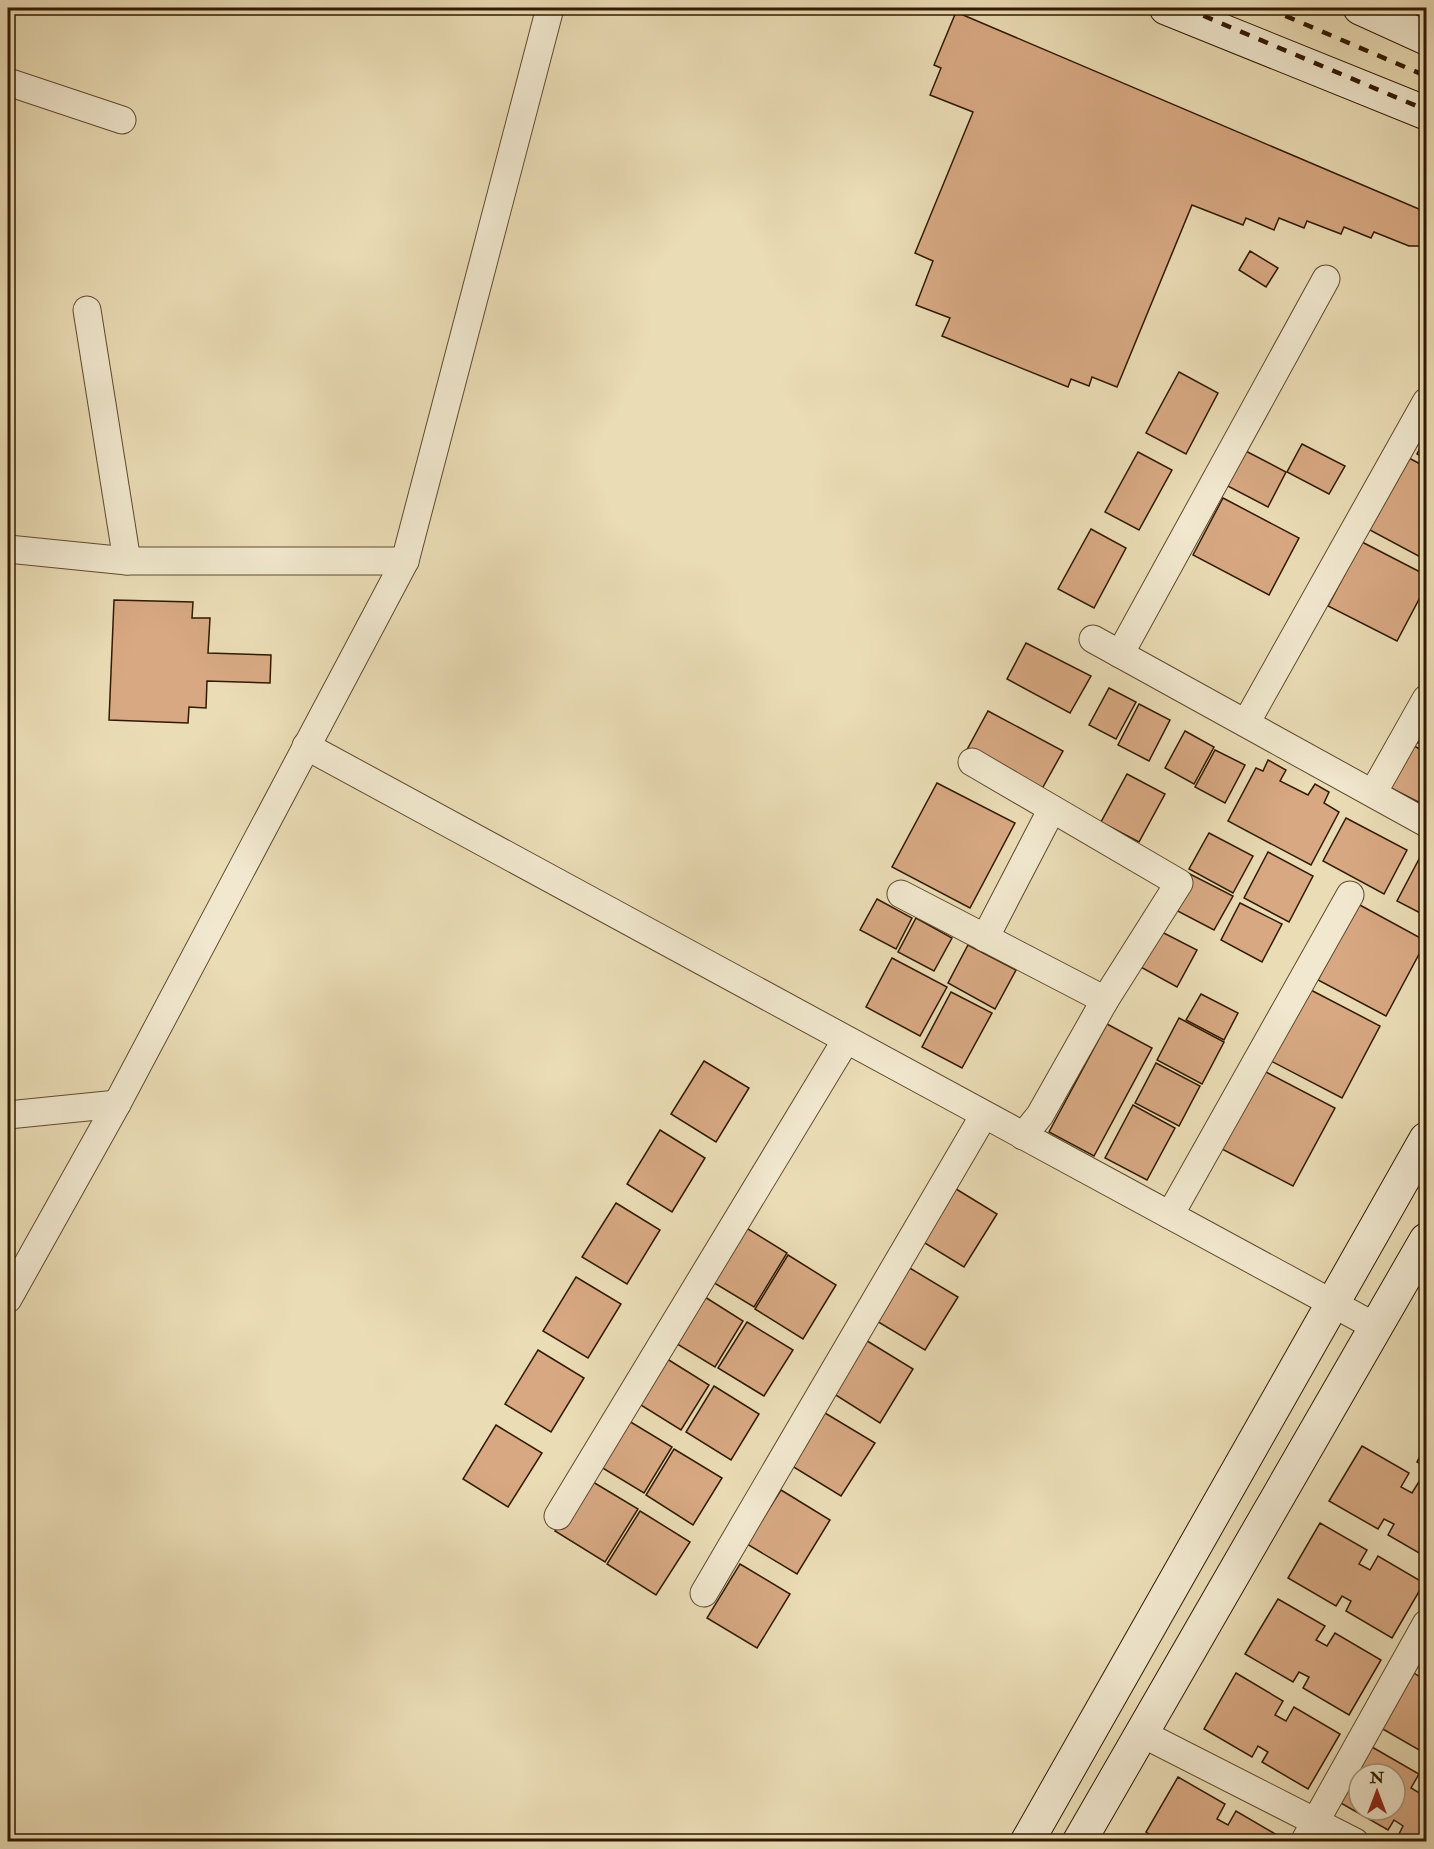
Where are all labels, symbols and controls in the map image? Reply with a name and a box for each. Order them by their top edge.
north arrow [1347,1762,1407,1822]
text: N [1369,1768,1385,1788]

